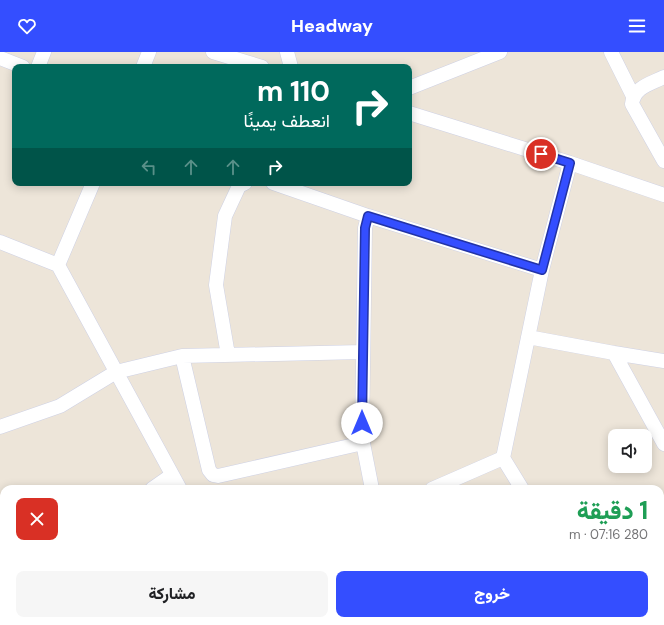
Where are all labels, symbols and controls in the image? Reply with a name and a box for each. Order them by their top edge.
text: Headway [291,14,373,38]
icon: heart [16,15,38,37]
icon: menu [626,15,648,37]
text: 110 m [257,73,330,110]
icon: right [344,80,396,132]
text: انعطف يمينًا [244,109,330,133]
pin [524,137,558,171]
icon: arrive [530,143,552,165]
icon: left [138,156,160,178]
icon: ahead [180,156,202,178]
icon: ahead [222,156,244,178]
icon: right [264,156,286,178]
position arrow [341,402,383,444]
map controls [608,429,652,473]
button: sound [608,429,652,473]
text: 1 دقيقة [577,495,648,526]
button: close [16,498,58,540]
text: 280 m · 07:16 [569,526,648,543]
button: مشاركة [16,571,328,617]
button: خروج [336,571,648,617]

